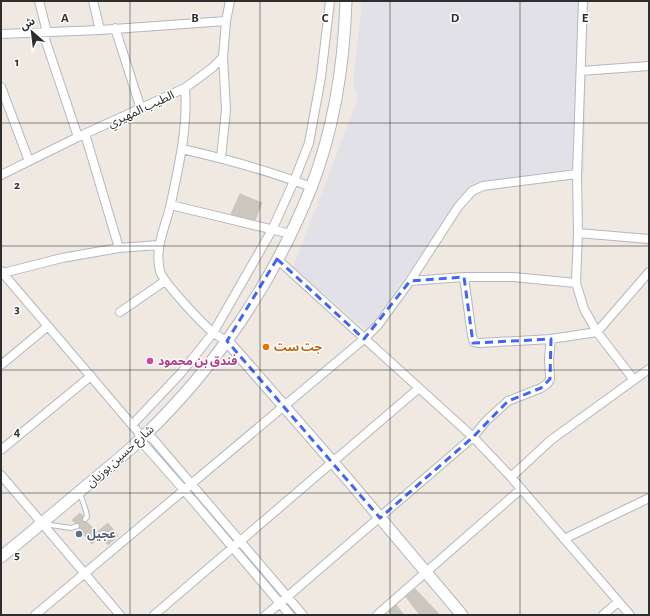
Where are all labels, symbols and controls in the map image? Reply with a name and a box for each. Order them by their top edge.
north arrow [12,12,52,52]
text: A [61,12,69,25]
text: B [191,12,199,25]
text: C [322,12,329,25]
text: D [451,12,460,25]
text: E [582,12,589,25]
text: ش [18,15,37,33]
text: 1 [15,56,19,69]
street label: الطيب المهيري [106,88,178,133]
text: 2 [14,179,20,192]
text: 3 [14,303,20,316]
place label: جت ست [274,341,323,354]
marker: جت ست [261,342,271,352]
place label: فندق بن محمود [158,354,237,368]
marker: فندق بن محمود [145,356,155,366]
street label: شارع حسين بوزيان [84,423,158,491]
text: 4 [14,426,21,439]
place label: عجيل [87,528,116,541]
marker: عجيل [74,529,84,539]
text: 5 [14,549,20,562]

